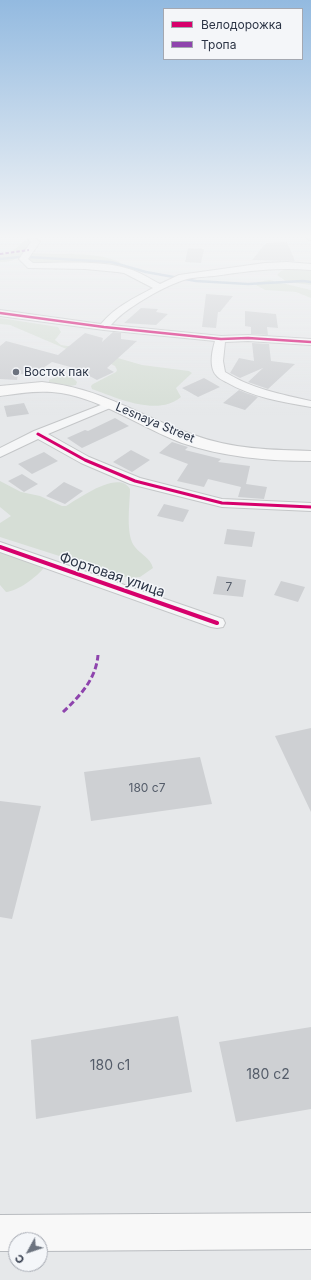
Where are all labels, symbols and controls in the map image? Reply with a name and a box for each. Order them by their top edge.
legend [163,8,303,60]
text: Велодорожка [201,17,282,32]
text: Тропа [201,37,236,52]
place label: Восток пак [24,365,89,379]
marker: Восток пак [11,367,21,377]
street label: Lesnaya Street [113,400,197,446]
street label: Фортовая улица [57,549,167,601]
house number: 7 [226,580,232,594]
house number: 180 с7 [129,781,165,795]
house number: 180 с1 [90,1058,130,1074]
house number: 180 с2 [246,1067,290,1083]
north arrow [8,1232,48,1272]
text: С [12,1251,28,1267]

